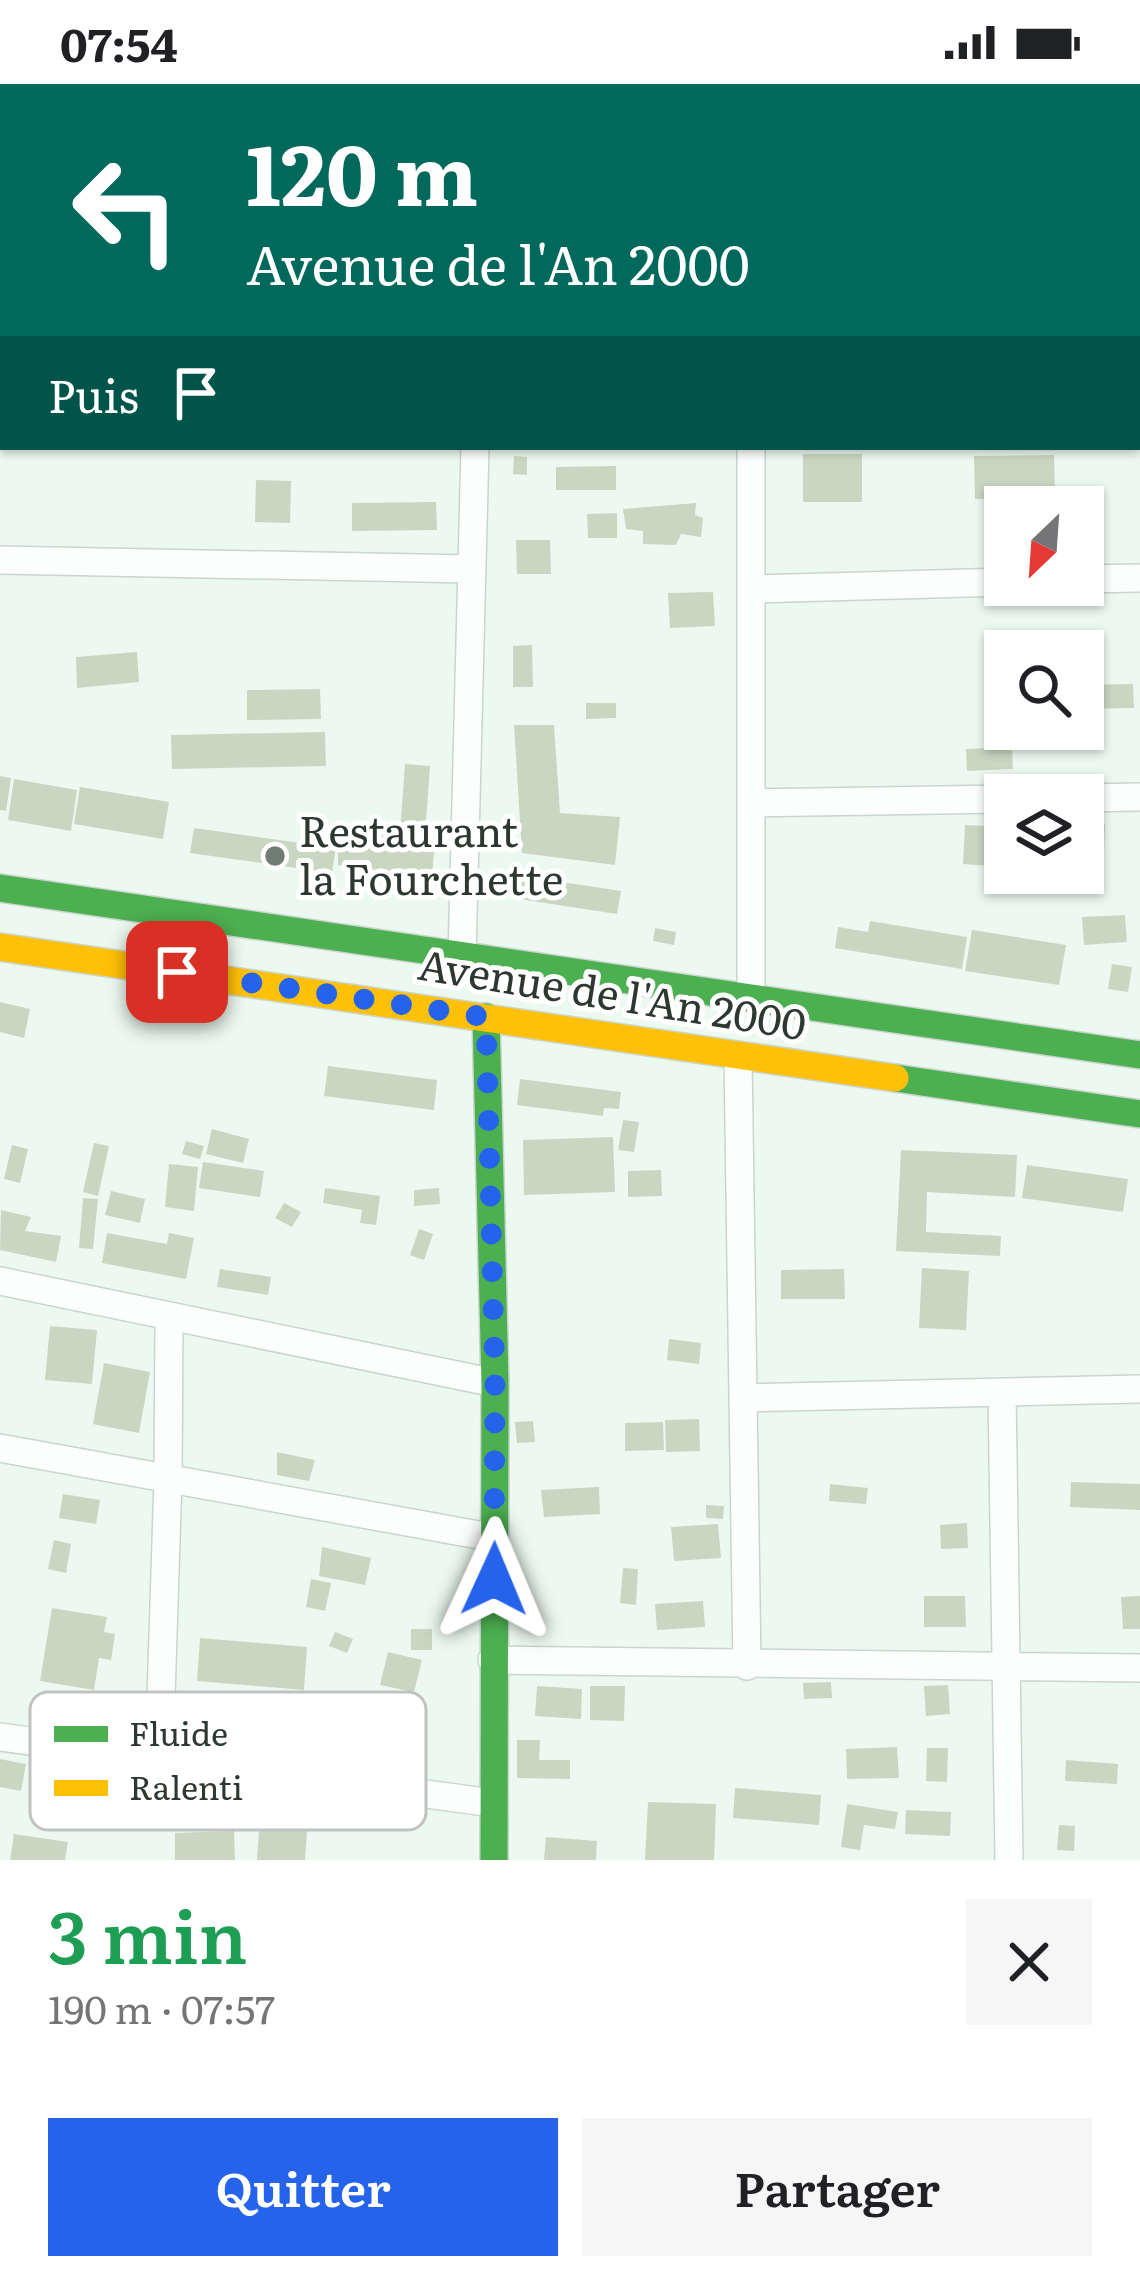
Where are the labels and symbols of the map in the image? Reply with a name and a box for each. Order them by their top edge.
north arrow [984,486,1104,606]
place label: Restaurant la Fourchette [299,798,564,908]
marker: Restaurant la Fourchette [262,843,288,869]
pin [126,921,228,1023]
street label: Avenue de l'An 2000 [414,931,811,1053]
position arrow [431,1516,557,1642]
legend [30,1692,426,1830]
text: Fluide [129,1707,228,1756]
text: Ralenti [129,1761,243,1810]

